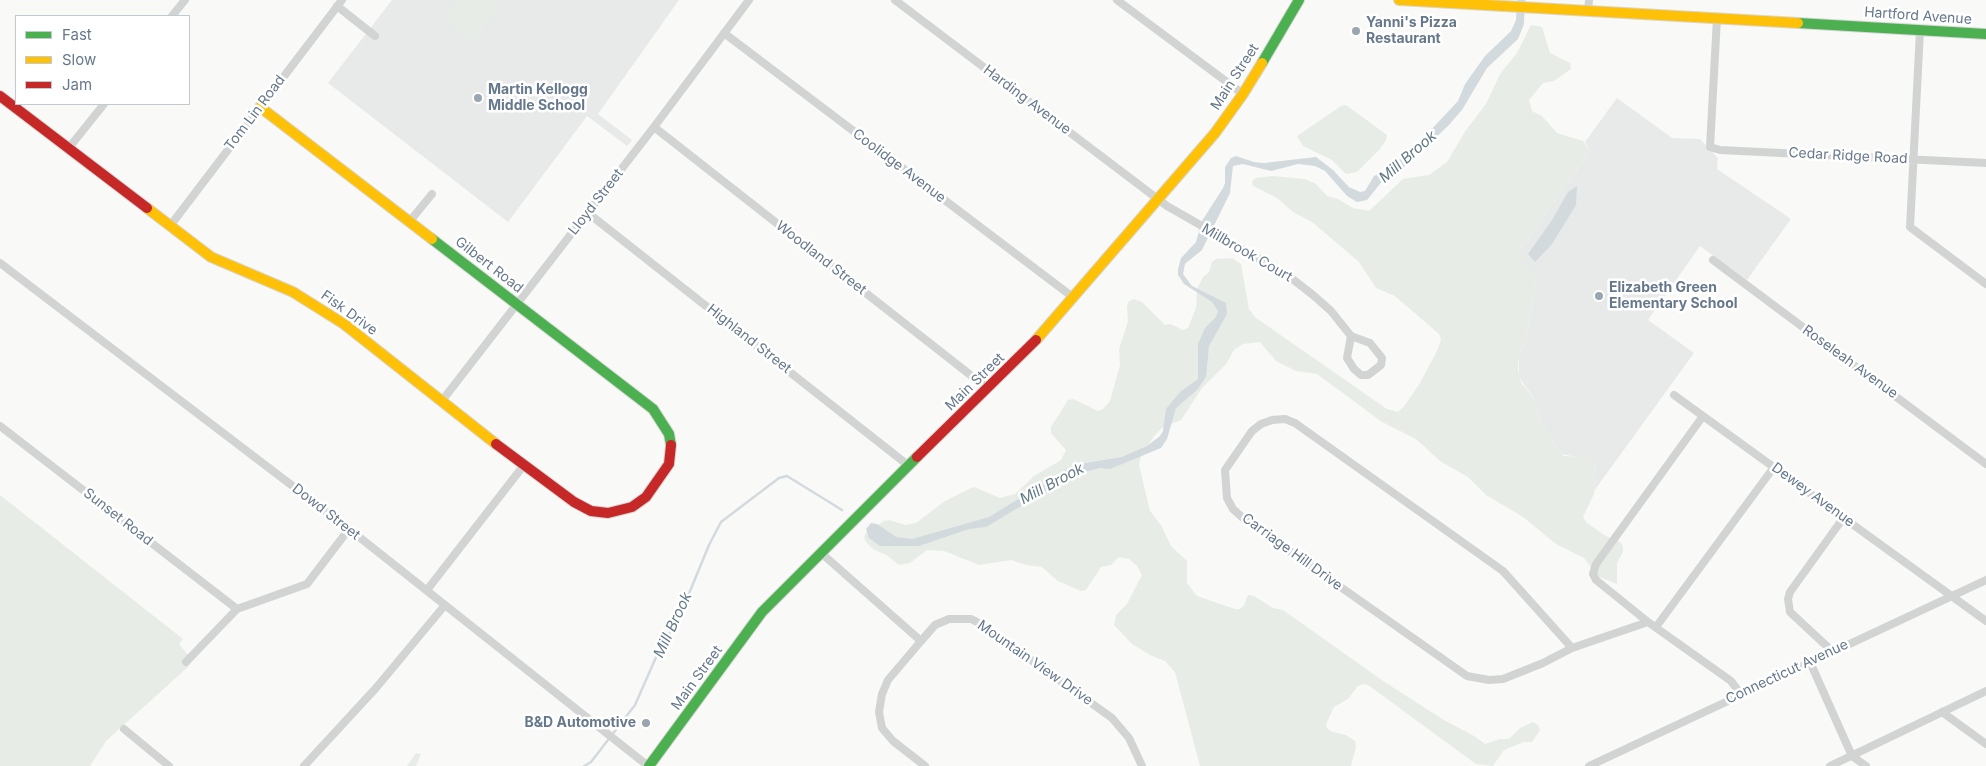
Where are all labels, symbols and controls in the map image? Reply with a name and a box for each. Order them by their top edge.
street label: Hartford Avenue [1864,4,1972,28]
legend [15,15,190,105]
place label: Yanni's Pizza Restaurant [1366,15,1457,48]
text: Fast [62,25,92,44]
marker: Yanni's Pizza Restaurant [1350,25,1362,37]
street label: Main Street [1207,41,1263,113]
text: Slow [62,50,96,69]
street label: Harding Avenue [980,62,1074,138]
street label: Tom Lin Road [221,72,289,154]
text: Jam [62,75,92,94]
place label: Martin Kellogg Middle School [488,82,588,114]
marker: Martin Kellogg Middle School [472,92,484,104]
street label: Coolidge Avenue [849,126,949,206]
water label: Mill Brook [1376,127,1440,187]
street label: Cedar Ridge Road [1788,144,1908,168]
street label: Lloyd Street [565,166,627,238]
street label: Woodland Street [772,218,870,298]
street label: Millbrook Court [1199,220,1295,286]
street label: Gilbert Road [452,233,526,297]
place label: Elizabeth Green Elementary School [1609,280,1738,312]
street label: Fisk Drive [318,287,380,339]
marker: Elizabeth Green Elementary School [1593,290,1605,302]
street label: Highland Street [704,301,794,377]
street label: Roseleah Avenue [1799,322,1901,402]
street label: Main Street [942,350,1008,414]
street label: Dewey Avenue [1768,459,1858,531]
water label: Mill Brook [1017,460,1087,508]
street label: Dowd Street [289,480,363,544]
street label: Sunset Road [80,485,156,549]
street label: Carriage Hill Drive [1238,510,1346,594]
water label: Mill Brook [650,589,696,661]
street label: Mountain View Drive [974,617,1096,709]
street label: Connecticut Avenue [1723,636,1851,708]
street label: Main Street [668,642,726,714]
place label: B&D Automotive [524,715,636,731]
marker: B&D Automotive [640,717,652,729]

